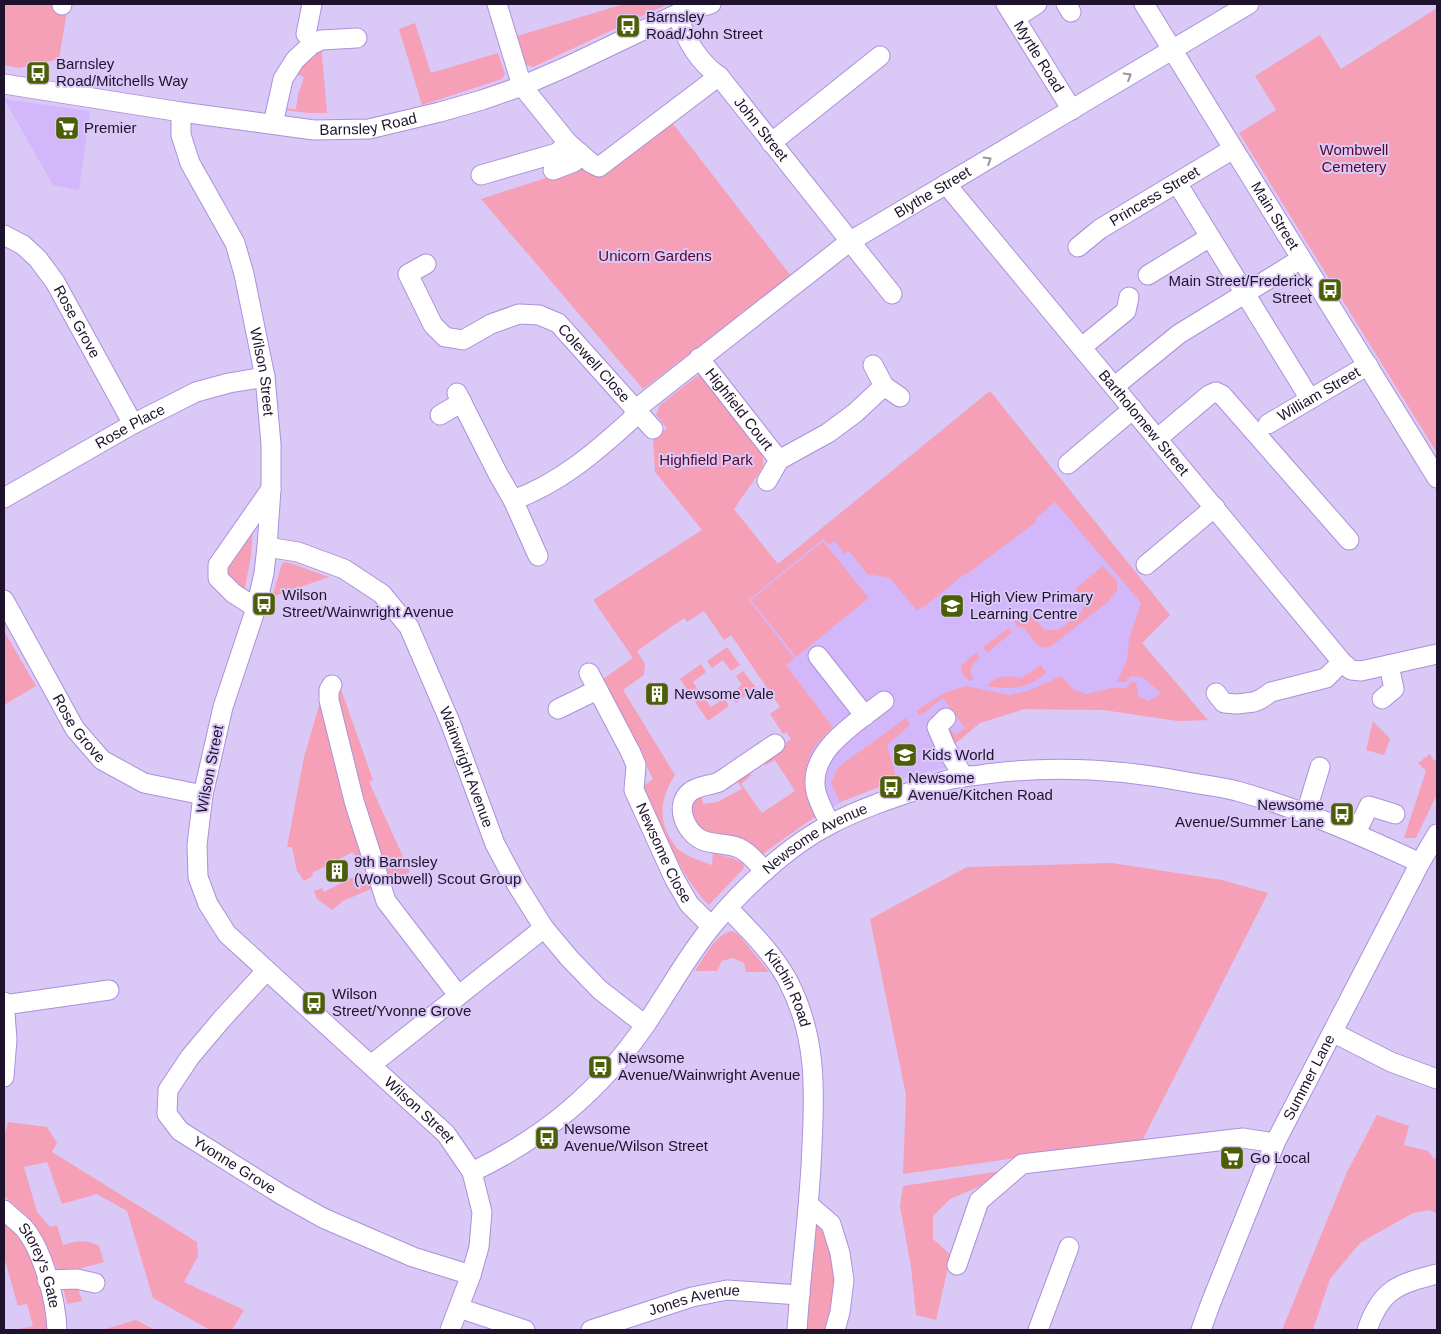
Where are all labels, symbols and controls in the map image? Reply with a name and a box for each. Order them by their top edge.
place label: Barnsley Road/John Street [646,8,764,42]
bus stop icon: Barnsley Road/John Street [615,13,641,39]
street label: Myrtle Road [1011,18,1068,95]
place label: Barnsley Road/Mitchells Way [56,55,188,89]
bus stop icon: Barnsley Road/Mitchells Way [25,60,51,86]
one-way arrow [1122,73,1131,83]
street label: John Street [731,93,793,165]
street label: Barnsley Road [319,109,418,138]
supermarket icon: Premier [54,115,80,141]
place label: Premier [84,119,137,136]
park label: Wombwell Cemetery [1320,141,1388,175]
one-way arrow [983,156,992,166]
street label: Blythe Street [891,162,974,221]
street label: Princess Street [1106,162,1203,229]
street label: Main Street [1248,178,1303,253]
park label: Unicorn Gardens [598,247,712,264]
place label: Main Street/Frederick Street [1169,272,1313,306]
bus stop icon: Main Street/Frederick Street [1317,277,1343,303]
street label: Rose Grove [51,282,104,361]
street label: Colewell Close [555,320,634,405]
street label: Wilson Street [247,326,278,417]
street label: William Street [1274,362,1363,424]
street label: Highfield Court [702,365,777,454]
street label: Bartholomew Street [1096,366,1193,479]
street label: Rose Place [92,400,168,452]
park label: Highfield Park [659,451,753,468]
place label: Wilson Street/Wainwright Avenue [282,586,454,620]
place label: High View Primary Learning Centre [970,588,1094,622]
bus stop icon: Wilson Street/Wainwright Avenue [251,591,277,617]
school or university icon: High View Primary Learning Centre [939,593,965,619]
building icon: Newsome Vale [644,681,670,707]
place label: Newsome Vale [674,685,774,702]
street label: Rose Grove [50,691,109,766]
street label: Wainwright Avenue [436,704,497,830]
street label: Wilson Street [193,723,227,814]
school or university icon: Kids World [892,742,918,768]
place label: Kids World [922,746,994,763]
place label: Newsome Avenue/Kitchen Road [908,769,1053,803]
bus stop icon: Newsome Avenue/Kitchen Road [878,774,904,800]
place label: Newsome Avenue/Summer Lane [1175,796,1324,830]
street label: Newsome Avenue [759,799,870,877]
street label: Newsome Close [633,800,696,906]
bus stop icon: Newsome Avenue/Summer Lane [1329,801,1355,827]
place label: 9th Barnsley (Wombwell) Scout Group [354,853,521,887]
building icon: 9th Barnsley (Wombwell) Scout Group [324,858,350,884]
street label: Kitchin Road [761,945,814,1029]
place label: Wilson Street/Yvonne Grove [332,985,471,1019]
bus stop icon: Wilson Street/Yvonne Grove [301,990,327,1016]
street label: Summer Lane [1279,1031,1338,1123]
place label: Newsome Avenue/Wainwright Avenue [618,1049,800,1083]
bus stop icon: Newsome Avenue/Wainwright Avenue [587,1054,613,1080]
street label: Wilson Street [381,1073,459,1146]
place label: Newsome Avenue/Wilson Street [564,1120,709,1154]
bus stop icon: Newsome Avenue/Wilson Street [534,1125,560,1151]
street label: Yvonne Grove [190,1132,279,1197]
supermarket icon: Go Local [1219,1145,1245,1171]
place label: Go Local [1250,1149,1310,1166]
street label: Storey's Gate [15,1219,63,1309]
street label: Jones Avenue [646,1281,741,1319]

